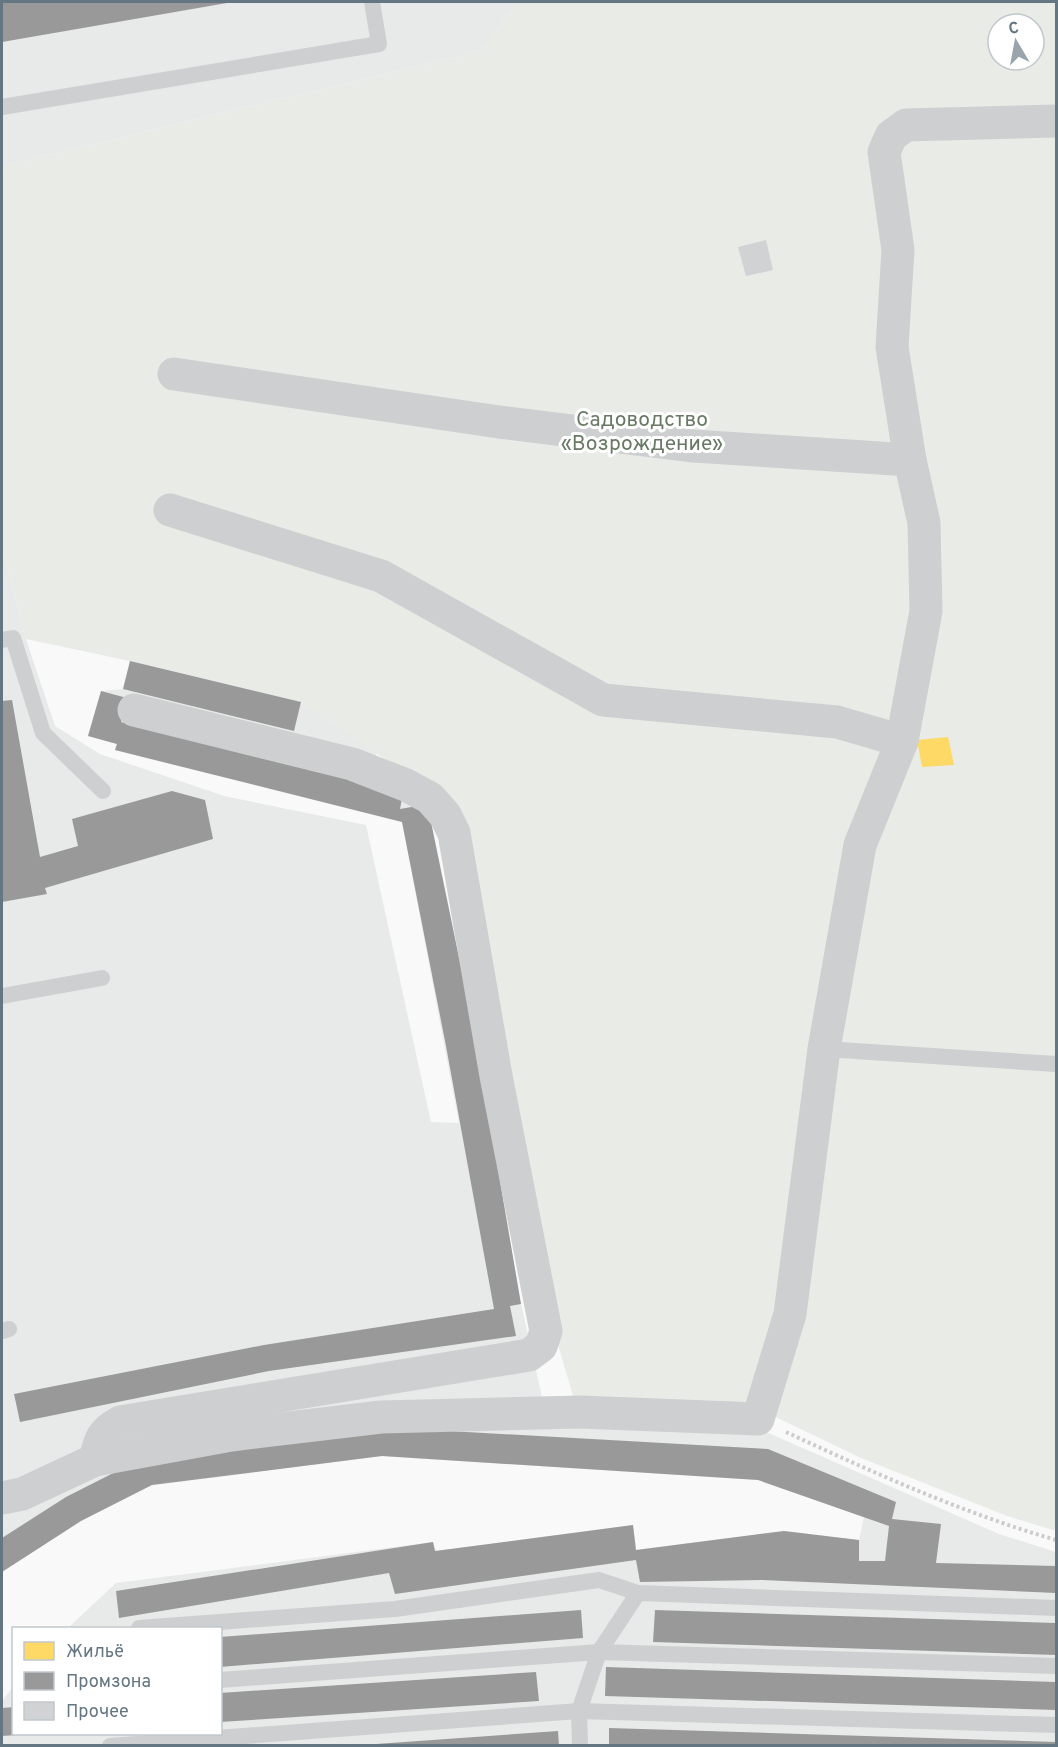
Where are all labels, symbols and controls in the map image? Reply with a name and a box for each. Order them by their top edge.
north arrow [986,12,1046,72]
text: С [1007,18,1021,40]
park label: Садоводство «Возрождение» [561,407,723,458]
legend [12,1627,222,1735]
text: Жильё [66,1641,124,1664]
text: Промзона [66,1671,151,1694]
text: Прочее [66,1701,129,1724]

